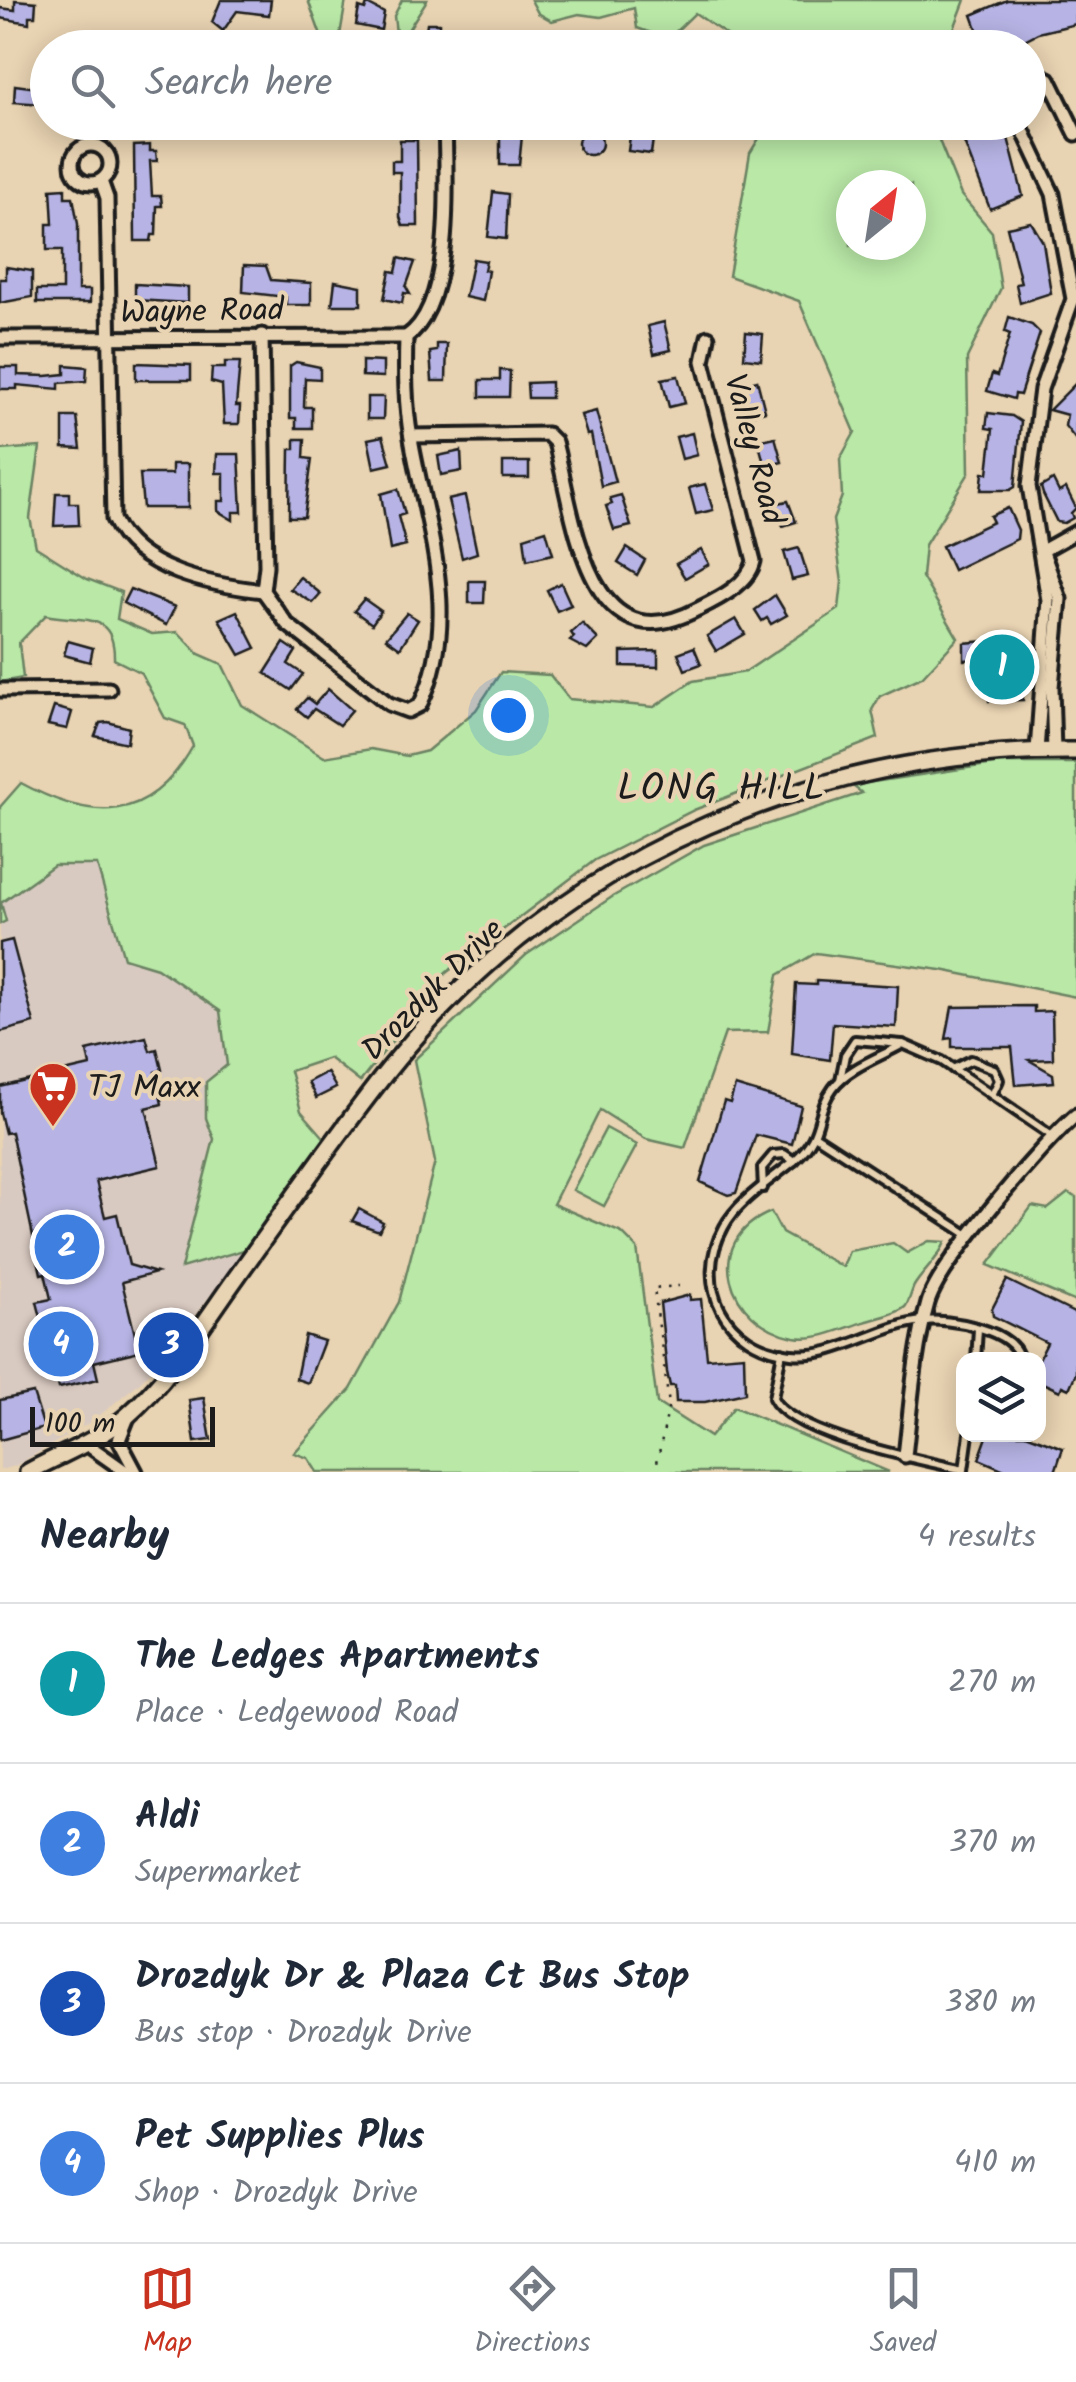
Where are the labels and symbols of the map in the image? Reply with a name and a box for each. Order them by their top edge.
north arrow [836,170,926,260]
street label: Wayne Road [120,286,285,339]
street label: Valley Road [708,369,797,532]
pin: 1 [970,630,1034,704]
your location [483,690,534,741]
district label: LONG HILL [617,760,827,820]
street label: Drozdyk Drive [350,907,517,1074]
supermarket icon: TJ Maxx [27,1060,79,1128]
place label: TJ Maxx [88,1063,202,1114]
pin: 2 [34,1210,100,1284]
pin: 4 [28,1306,94,1382]
pin: 3 [138,1308,204,1382]
scale bar [30,1402,215,1446]

